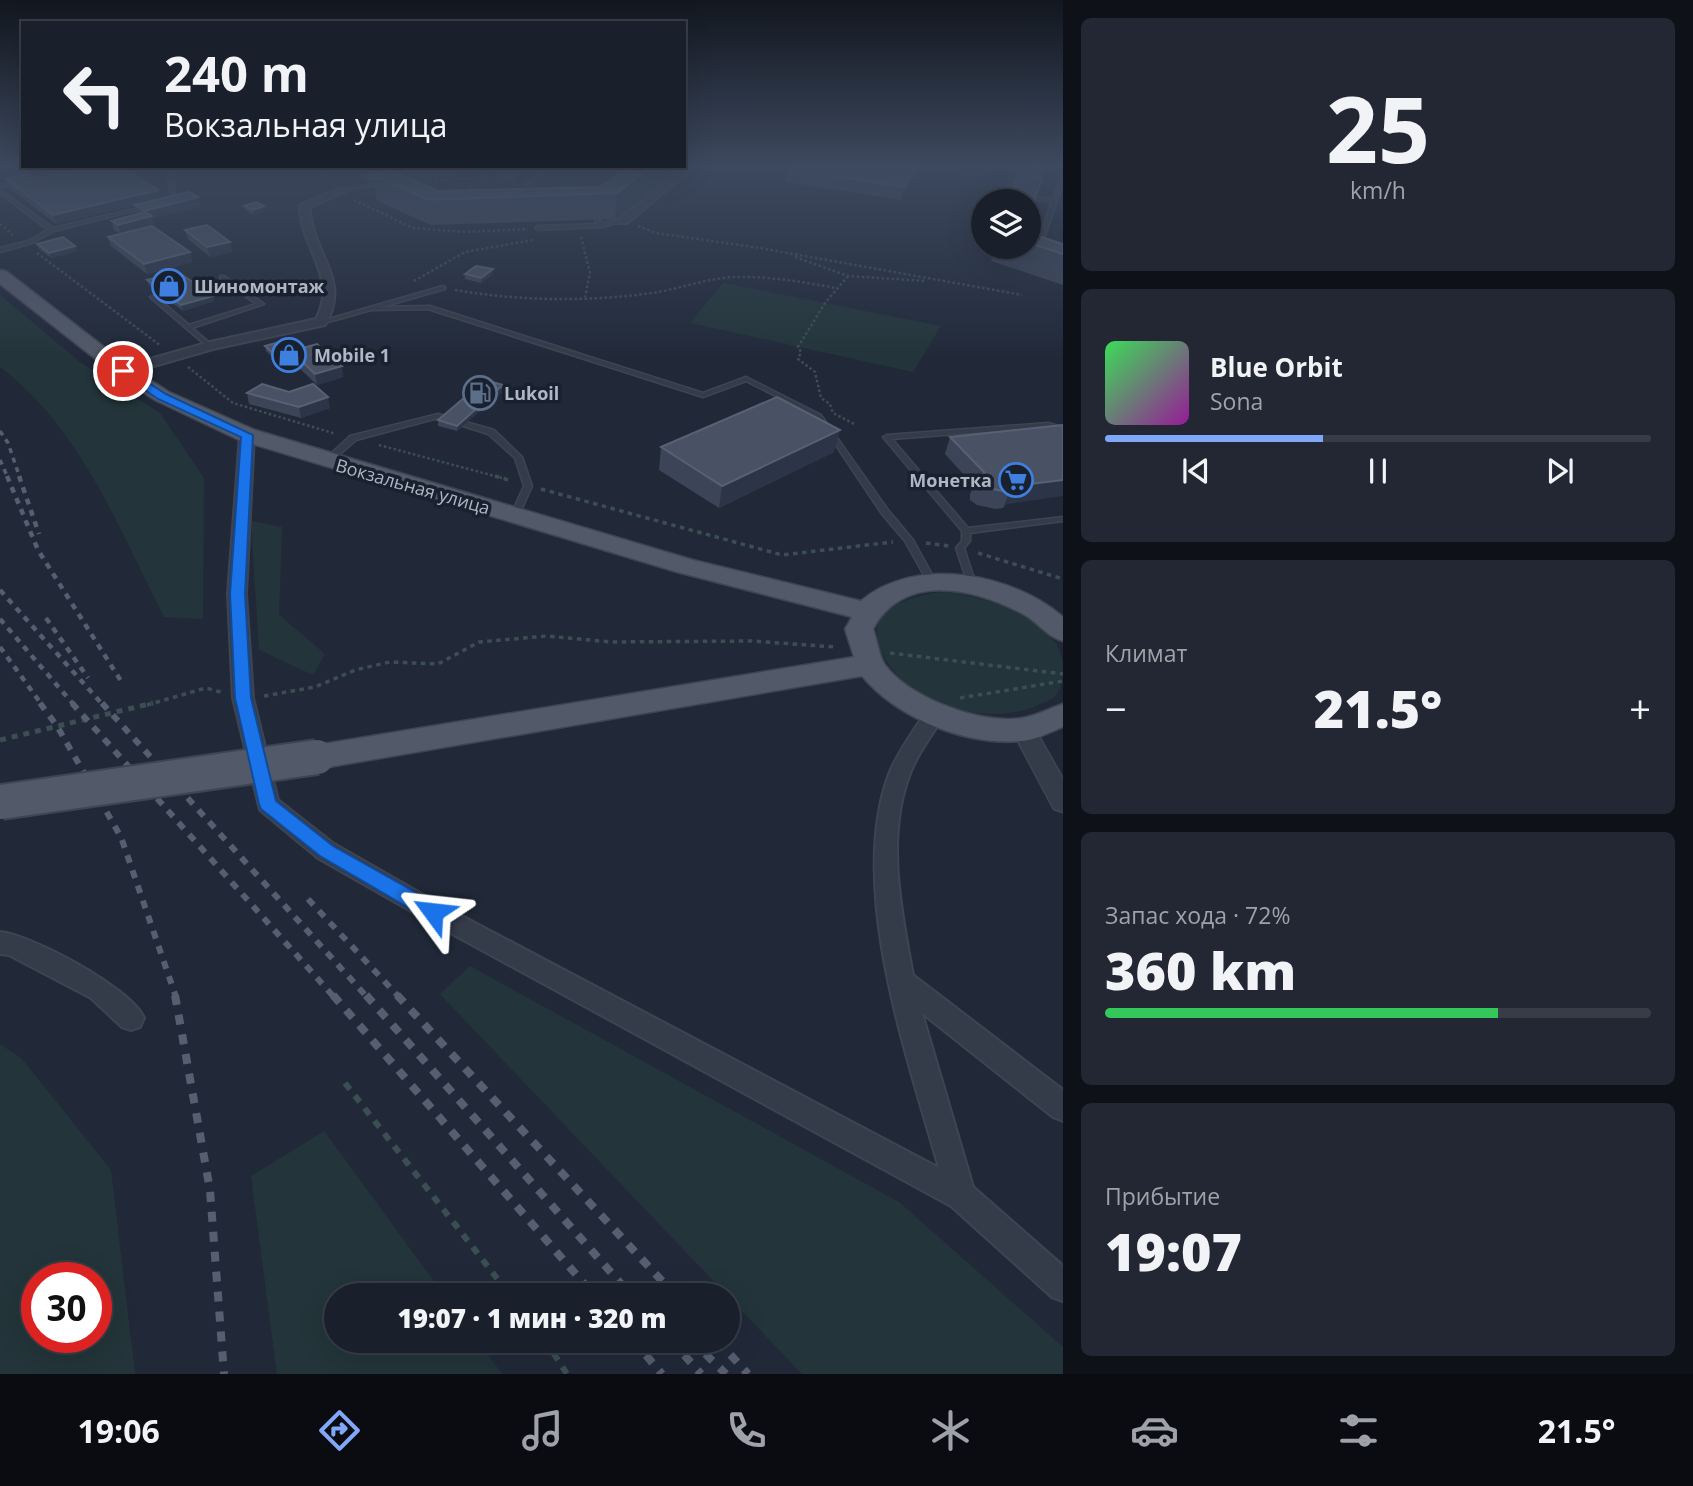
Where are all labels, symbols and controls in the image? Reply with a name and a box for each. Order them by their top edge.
text: 240 m [164,40,309,106]
icon: left [49,49,140,140]
text: 25 [1326,66,1430,190]
text: Вокзальная улица [164,103,447,146]
text: km/h [1350,174,1406,206]
map controls [971,189,1041,259]
button: layers [971,189,1041,259]
shop icon: Шиномонтаж [150,267,188,305]
place label: Шиномонтаж [194,274,325,298]
shop icon: Mobile 1 [270,336,308,374]
pin [93,341,153,401]
place label: Mobile 1 [314,343,390,367]
text: Blue Orbit [1210,349,1343,385]
icon: arrive [104,352,142,390]
fuel station icon: Lukoil [461,374,499,412]
place label: Lukoil [504,381,559,405]
text: Sona [1210,385,1263,417]
street label: Вокзальная улица [333,452,493,520]
icon: previous [1177,452,1215,490]
icon: pause [1359,452,1397,490]
icon: next [1541,452,1579,490]
supermarket icon: Монетка [997,461,1035,499]
place label: Монетка [909,468,992,492]
text: Климат [1105,637,1187,669]
text: 21.5° [1314,672,1442,743]
text: − [1105,682,1127,734]
text: + [1629,682,1651,734]
position arrow [396,875,470,949]
text: Запас хода · 72% [1105,899,1290,931]
text: 360 km [1105,934,1296,1005]
text: Прибытие [1105,1180,1220,1212]
text: 19:07 [1105,1215,1242,1286]
speed limit sign: 30 [21,1262,112,1353]
text: 19:07 · 1 мин · 320 m [397,1300,667,1336]
icon: directions [315,1406,364,1455]
icon: music [518,1406,567,1455]
icon: phone [722,1406,771,1455]
icon: climate [926,1406,975,1455]
icon: car [1130,1406,1179,1455]
icon: filters [1334,1406,1383,1455]
text: 19:06 [77,1409,160,1452]
text: 21.5° [1538,1409,1615,1452]

